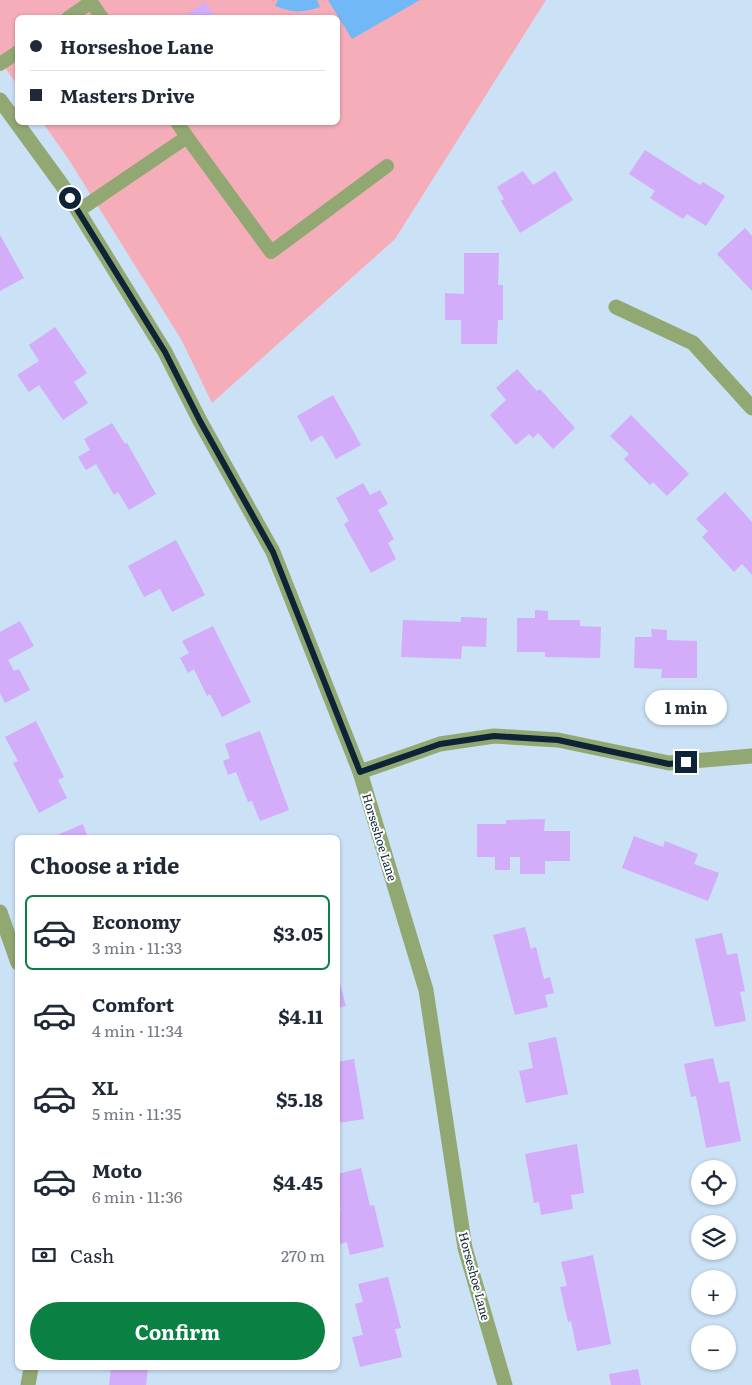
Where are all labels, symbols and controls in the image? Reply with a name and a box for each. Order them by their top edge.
text: Horseshoe Lane [60,32,214,60]
text: Masters Drive [60,81,195,109]
route start [59,187,81,209]
callout: 1 min [645,690,727,724]
text: 1 min [665,695,707,719]
route end [675,751,697,773]
street label: Horseshoe Lane [358,791,402,883]
text: Choose a ride [30,848,179,881]
text: Economy [92,907,181,935]
icon: car [32,910,77,955]
text: $3.05 [273,919,323,947]
text: 3 min · 11:33 [92,935,182,959]
text: Comfort [92,990,174,1018]
icon: car [32,993,77,1038]
text: $4.11 [278,1002,323,1030]
text: 4 min · 11:34 [92,1018,183,1042]
text: XL [92,1073,119,1101]
icon: car [32,1076,77,1121]
text: $5.18 [276,1085,323,1113]
text: 5 min · 11:35 [92,1101,181,1125]
text: Moto [92,1156,142,1184]
icon: car [32,1159,77,1204]
map controls [691,1160,736,1370]
button: locate [691,1160,736,1205]
text: $4.45 [273,1168,323,1196]
text: 6 min · 11:36 [92,1184,182,1208]
button: layers [691,1215,736,1260]
street label: Horseshoe Lane [455,1230,495,1322]
icon: cash [30,1241,58,1269]
text: Cash [70,1241,114,1269]
text: 270 m [281,1243,325,1267]
button: + [691,1270,736,1315]
button: Confirm [30,1302,325,1360]
button: − [691,1325,736,1370]

